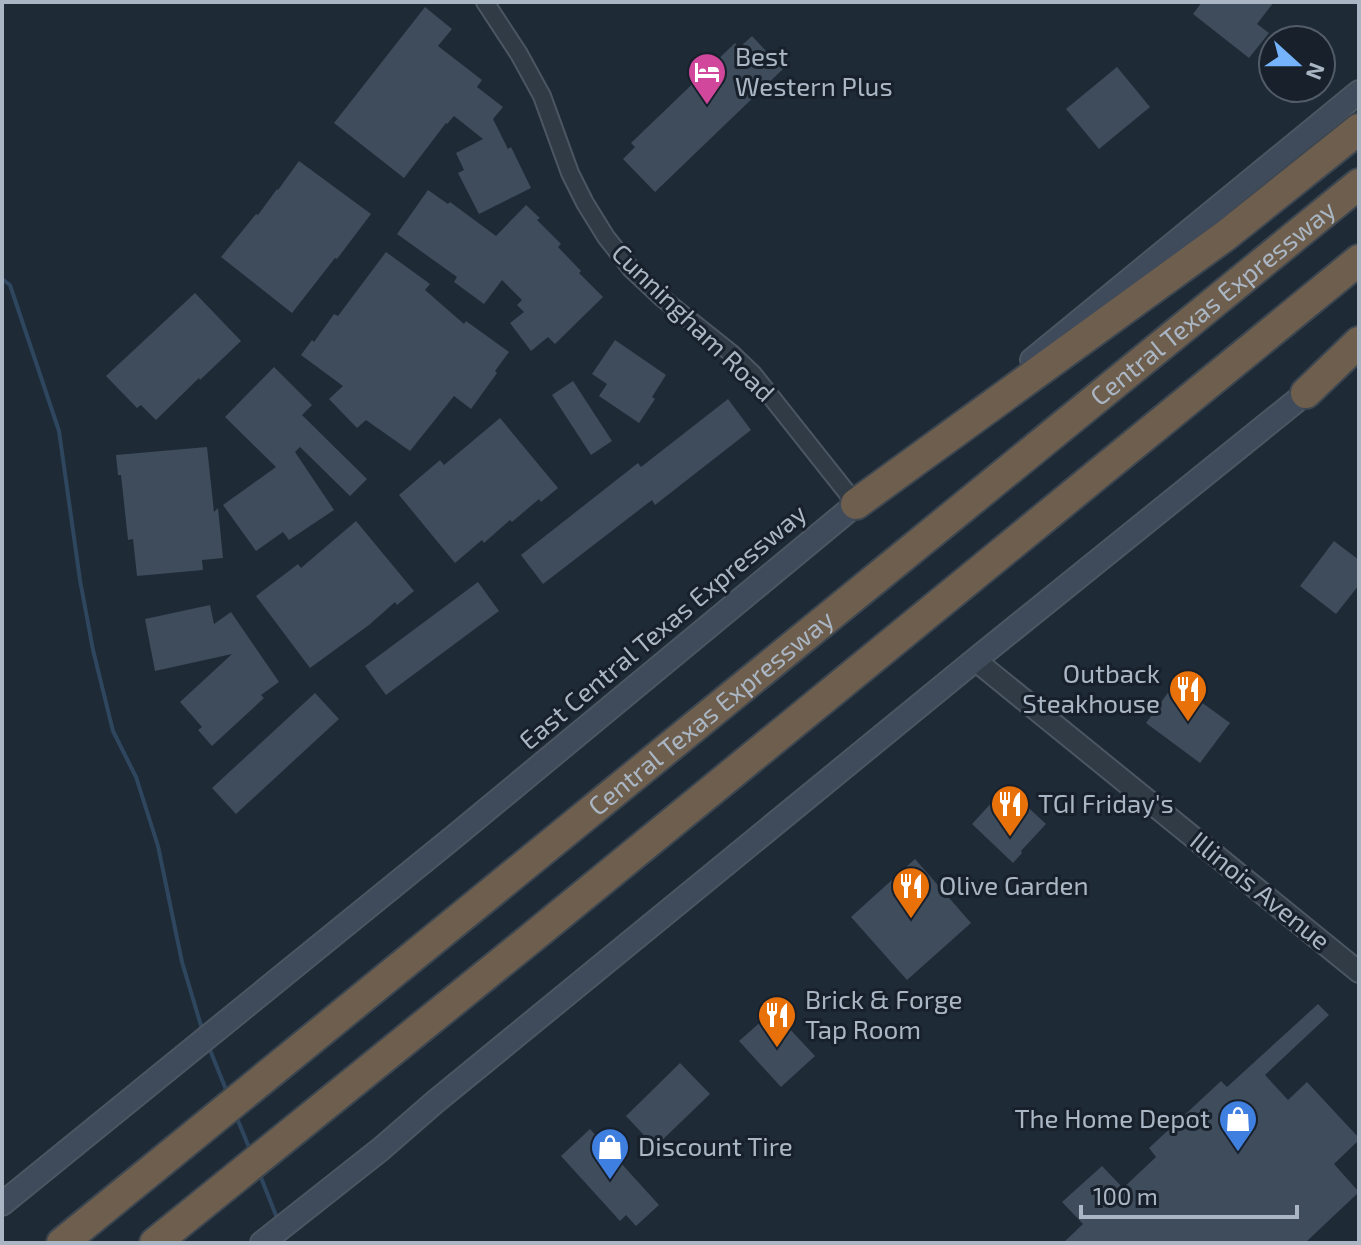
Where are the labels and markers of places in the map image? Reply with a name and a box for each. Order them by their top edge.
place label: Best Western Plus [735,40,893,101]
hotel icon: Best Western Plus [686,51,728,106]
place label: Outback Steakhouse [1022,657,1160,718]
restaurant icon: Outback Steakhouse [1167,668,1209,723]
restaurant icon: TGI Friday's [989,783,1031,838]
place label: TGI Friday's [1038,787,1174,818]
restaurant icon: Olive Garden [890,865,932,920]
place label: Olive Garden [939,869,1089,900]
place label: Brick & Forge Tap Room [805,983,962,1044]
restaurant icon: Brick & Forge Tap Room [756,994,798,1049]
shop icon: The Home Depot [1217,1098,1259,1153]
place label: The Home Depot [1014,1102,1210,1133]
shop icon: Discount Tire [589,1126,631,1181]
place label: Discount Tire [638,1130,793,1161]

